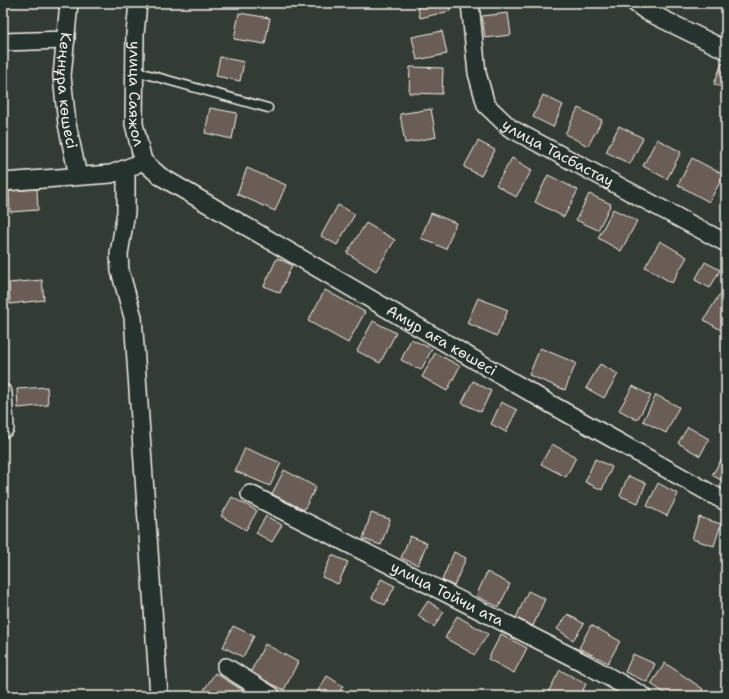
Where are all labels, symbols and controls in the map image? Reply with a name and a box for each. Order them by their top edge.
street label: Кеңнұра көшесі [52,31,82,150]
street label: улица Саяжол [124,41,149,149]
street label: улица Тасбастау [497,115,618,192]
street label: Амур аға көшесі [383,300,500,381]
street label: улица Тойчи ата [387,557,508,631]

